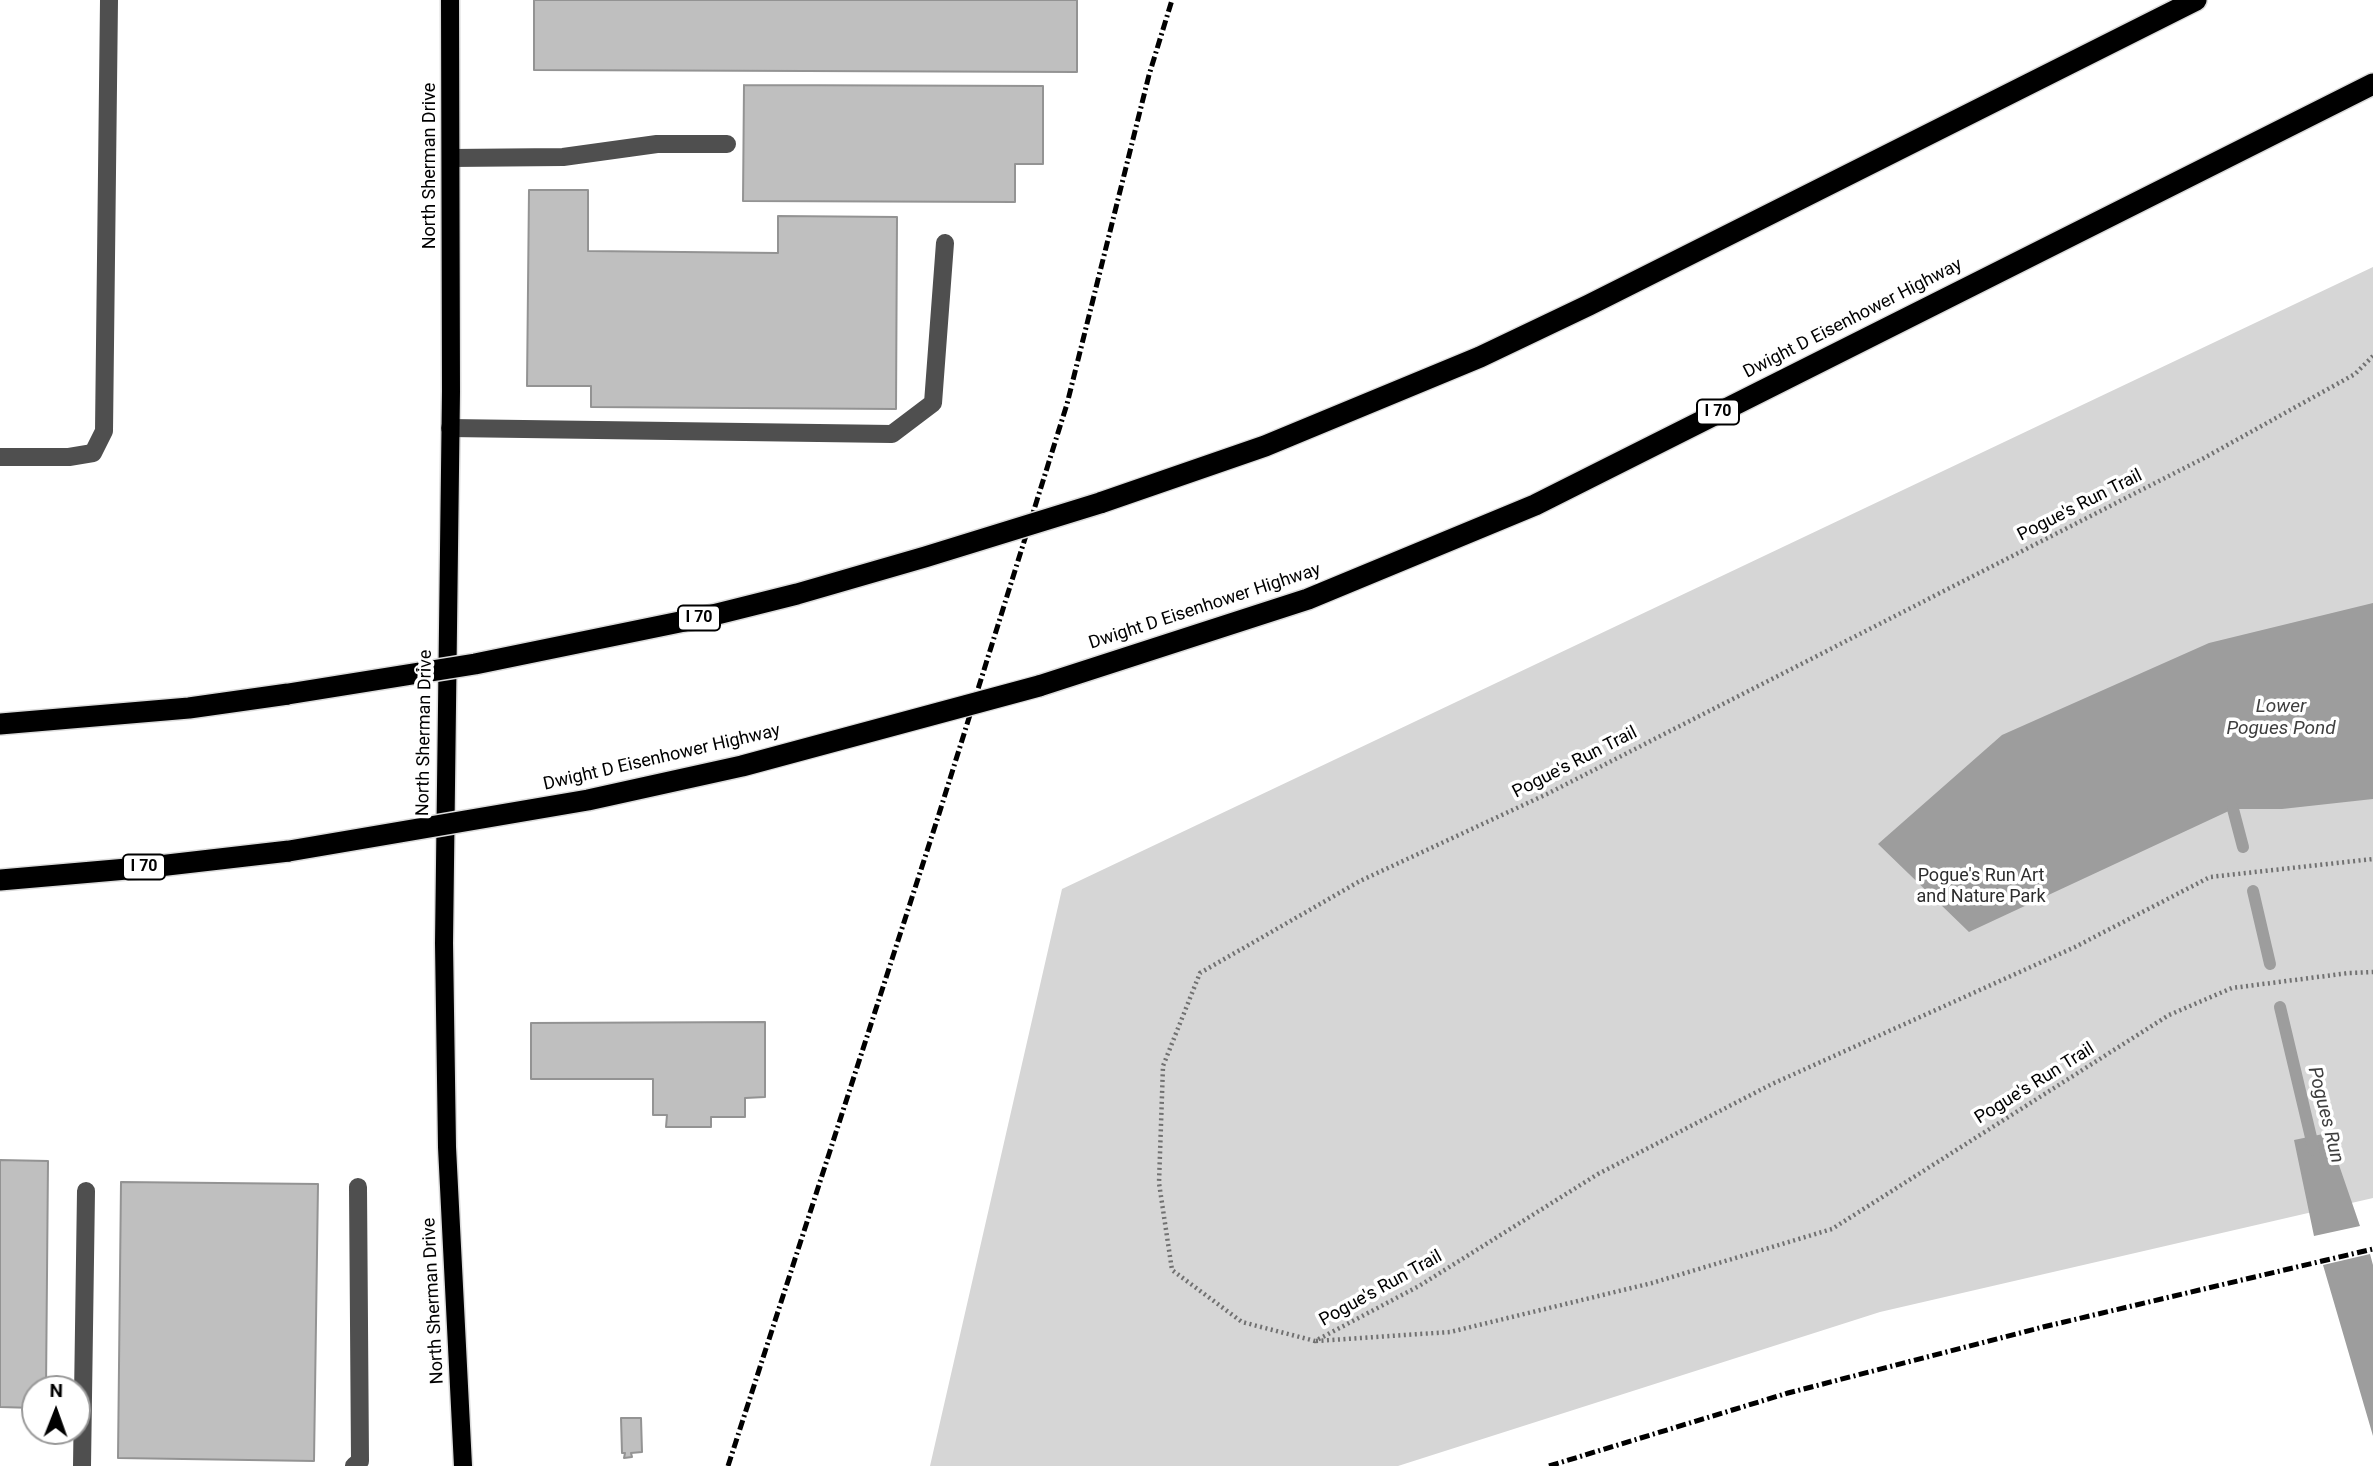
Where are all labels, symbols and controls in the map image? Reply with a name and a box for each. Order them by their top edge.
street label: North Sherman Drive [419,83,441,249]
street label: Dwight D Eisenhower Highway [1740,254,1966,384]
road number: I 70 [1697,400,1739,424]
street label: Pogue's Run Trail [2014,465,2146,547]
street label: Dwight D Eisenhower Highway [1086,559,1324,655]
road number: I 70 [678,606,720,631]
street label: North Sherman Drive [413,650,437,816]
water label: Lower Pogues Pond [2226,696,2336,740]
street label: Dwight D Eisenhower Highway [541,720,783,796]
street label: Pogue's Run Trail [1509,722,1641,804]
road number: I 70 [123,854,165,880]
park label: Pogue's Run Art and Nature Park [1916,865,2046,908]
street label: Pogue's Run Trail [1971,1039,2099,1129]
water label: Pogues Run [2302,1065,2348,1165]
street label: North Sherman Drive [419,1217,449,1385]
street label: Pogue's Run Trail [1316,1246,1446,1332]
north arrow [21,1375,91,1445]
text: N [49,1379,63,1402]

